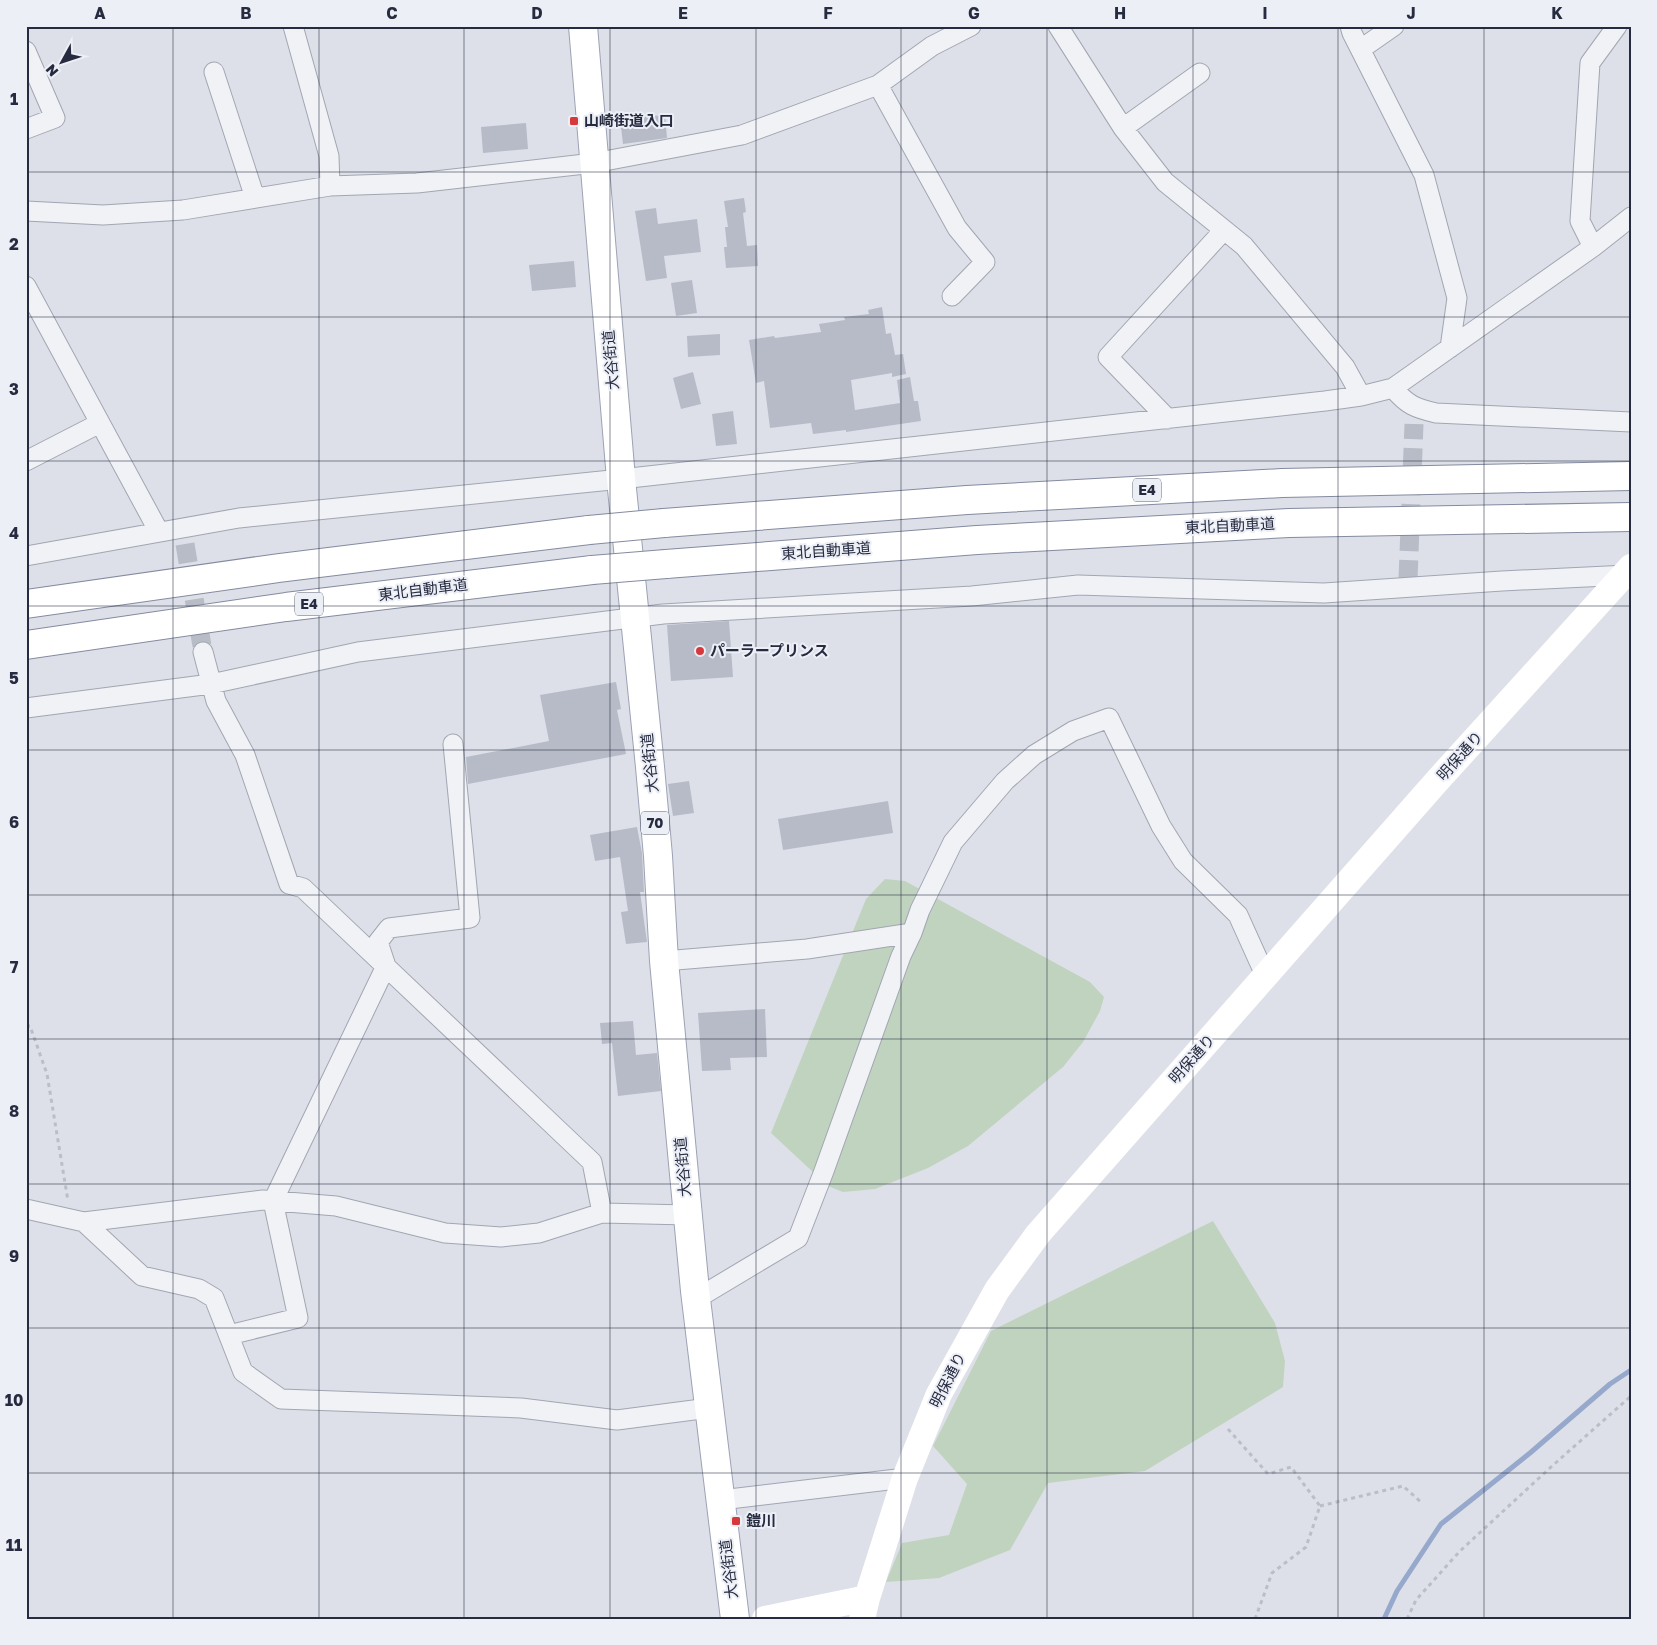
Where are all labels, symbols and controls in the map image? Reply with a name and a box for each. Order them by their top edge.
text: A [94,3,106,23]
text: B [240,3,252,23]
text: C [386,3,398,23]
text: D [531,3,543,23]
text: E [678,3,688,23]
text: F [823,3,833,23]
text: G [968,3,980,23]
text: H [1114,3,1126,23]
text: I [1262,3,1268,23]
text: J [1406,3,1416,23]
text: K [1551,3,1563,23]
north arrow [38,38,88,88]
text: N [42,61,62,80]
text: 1 [10,89,18,109]
place label: 山崎街道入口 [584,111,674,129]
marker: 山崎街道入口 [568,115,580,127]
text: 2 [9,234,19,254]
street label: 大谷街道 [598,329,622,391]
text: 3 [9,379,19,399]
road number: E4 [1133,478,1161,502]
street label: 東北自動車道 [1185,514,1275,536]
text: 4 [9,523,19,543]
street label: 東北自動車道 [780,538,871,562]
street label: 東北自動車道 [377,575,469,603]
road number: E4 [295,592,323,616]
place label: パーラープリンス [710,641,829,659]
marker: パーラープリンス [694,645,706,657]
text: 5 [9,668,19,688]
street label: 明保通り [1432,727,1486,784]
street label: 大谷街道 [637,732,661,794]
road number: 70 [641,811,669,834]
text: 6 [9,812,19,832]
text: 7 [10,957,19,977]
street label: 明保通り [1164,1030,1218,1087]
text: 8 [9,1101,19,1121]
street label: 大谷街道 [670,1136,694,1198]
text: 9 [9,1246,19,1266]
street label: 明保通り [925,1349,969,1410]
text: 10 [5,1390,23,1410]
place label: 鎧川 [746,1511,776,1529]
marker: 鎧川 [730,1515,742,1527]
text: 11 [6,1535,22,1555]
street label: 大谷街道 [715,1538,741,1600]

